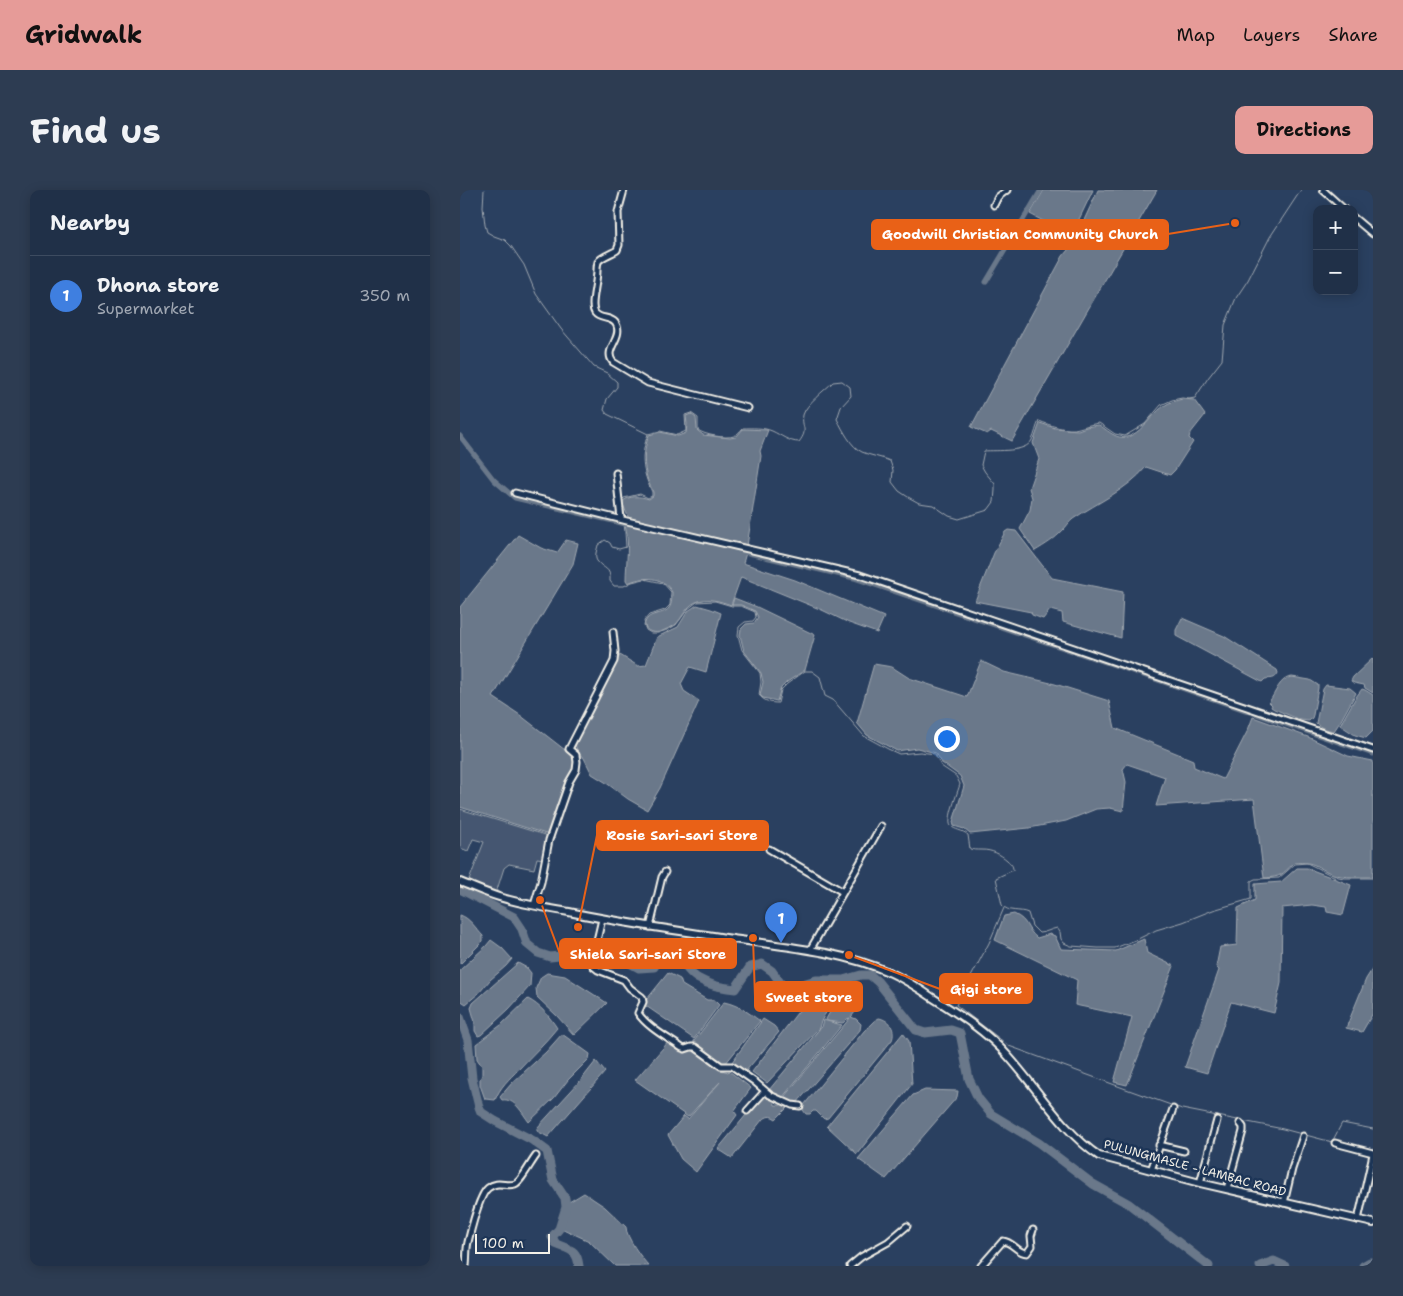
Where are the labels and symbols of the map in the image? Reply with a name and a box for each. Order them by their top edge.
callout: Goodwill Christian Community Church [872,220,1168,249]
text: Goodwill Christian Community Church [882,225,1158,243]
your location [934,726,960,752]
callout: Rosie Sari-sari Store [597,821,768,850]
text: Rosie Sari-sari Store [606,826,758,844]
pin: 1 [765,902,797,943]
callout: Shiela Sari-sari Store [560,939,736,968]
text: Shiela Sari-sari Store [570,945,726,963]
callout: Gigi store [940,974,1032,1003]
text: Gigi store [950,980,1022,998]
callout: Sweet store [755,982,862,1011]
text: Sweet store [766,988,852,1006]
street label: PULUNGMASLE - LAMBAC ROAD [1102,1136,1288,1200]
scale bar [475,1231,550,1254]

